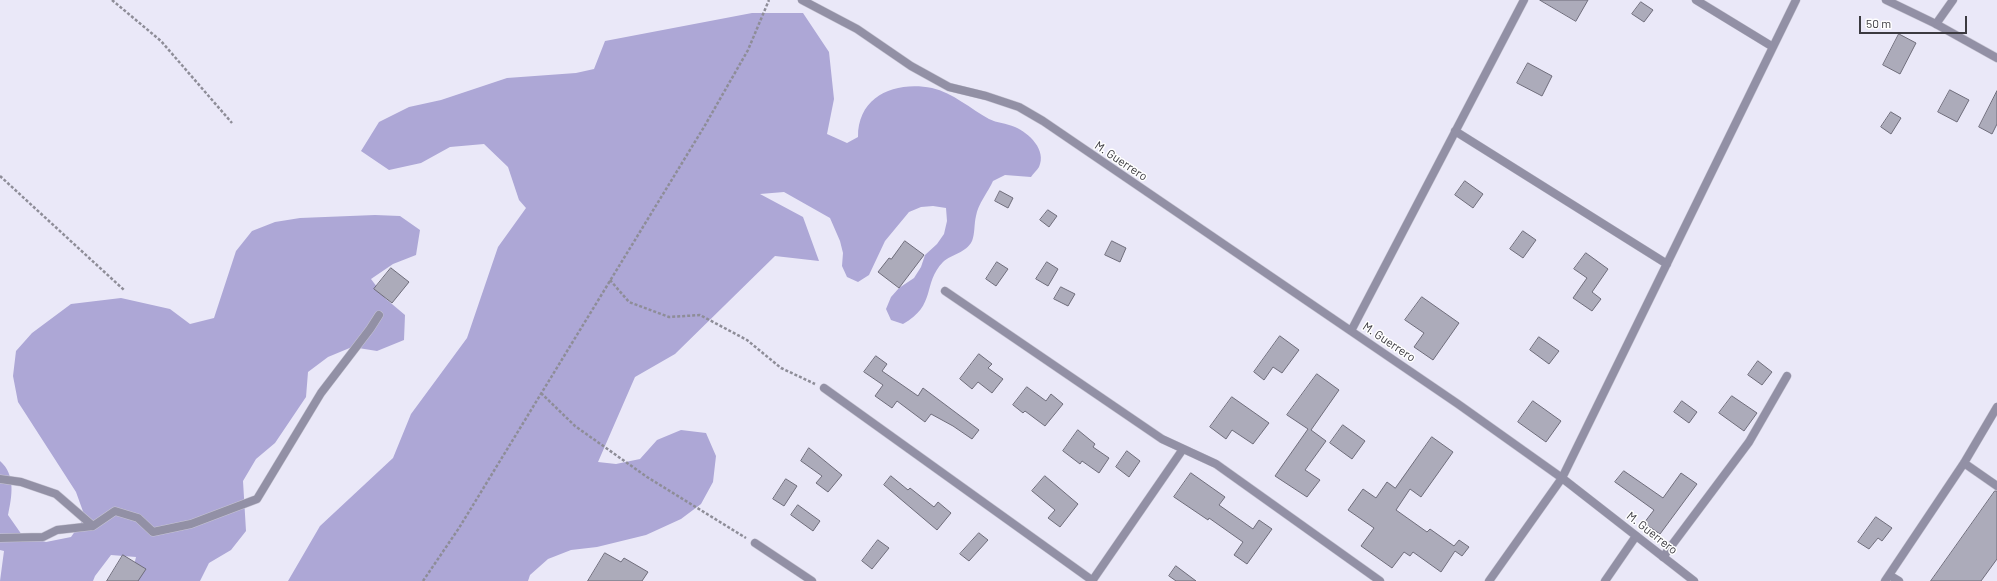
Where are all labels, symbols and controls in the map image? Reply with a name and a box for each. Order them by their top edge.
scale bar [1861,8,1969,34]
text: 50 m [1866,16,1891,30]
street label: M. Guerrero [1092,138,1150,184]
street label: M. Guerrero [1360,319,1418,365]
street label: M. Guerrero [1624,509,1680,557]

